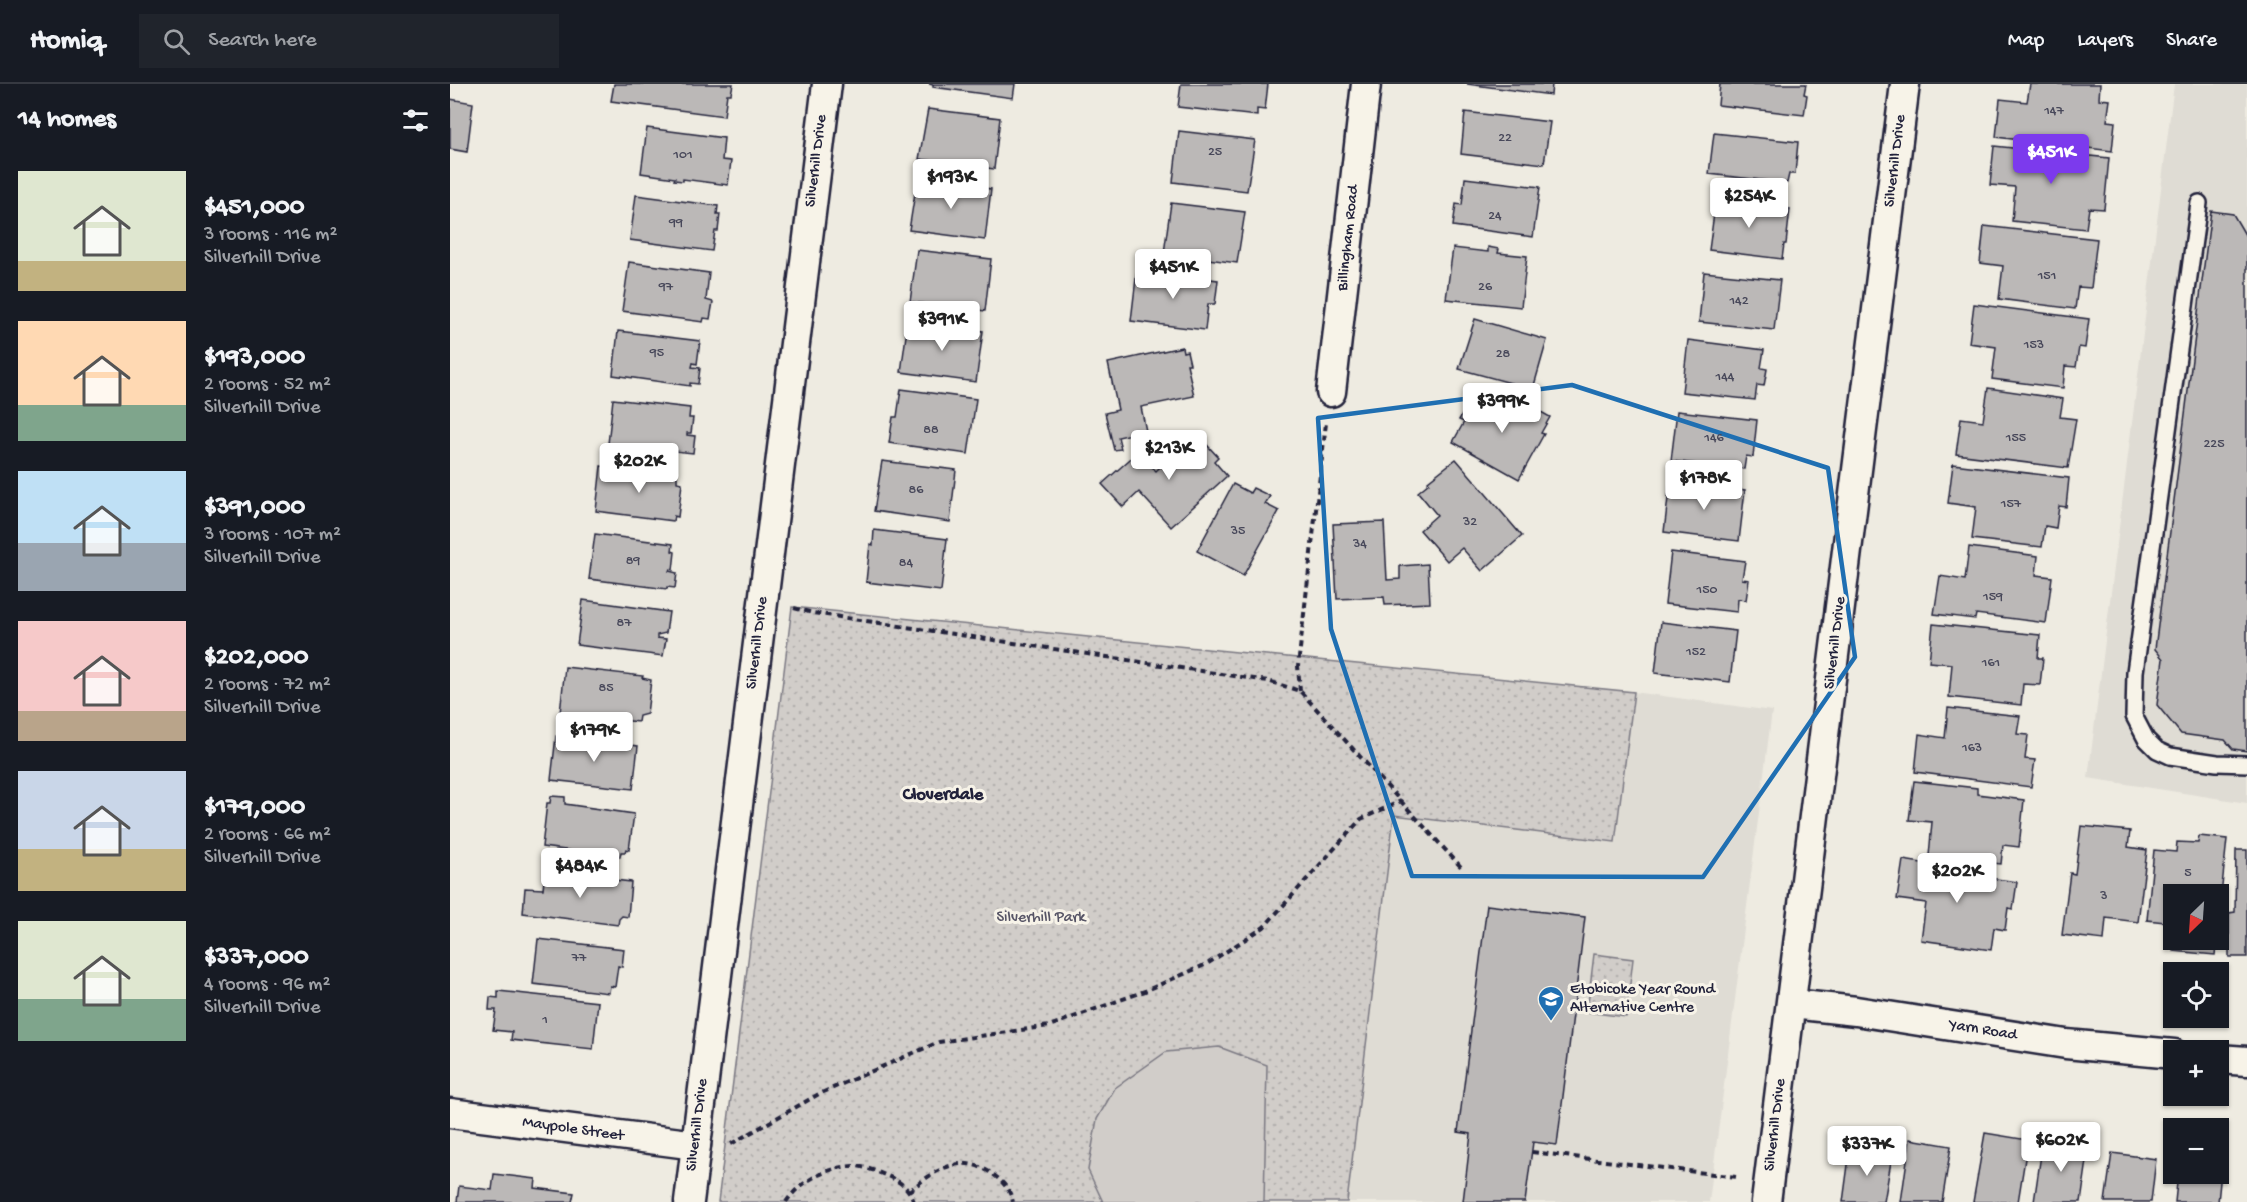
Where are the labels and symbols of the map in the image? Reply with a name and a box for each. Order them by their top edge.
house number: 147 [2043,103,2064,120]
street label: Silverhill Drive [802,113,832,208]
street label: Silverhill Drive [1881,113,1911,208]
house number: 22 [1498,130,1512,147]
pin: $451K [2009,134,2093,185]
house number: 25 [1208,144,1222,161]
house number: 101 [672,147,693,164]
pin: $193K [909,159,993,210]
pin: $254K [1707,178,1791,229]
street label: Billingham Road [1334,182,1364,293]
house number: 24 [1488,208,1502,225]
house number: 99 [668,215,683,232]
pin: $451K [1131,249,1215,300]
house number: 151 [2037,268,2056,285]
house number: 97 [658,279,674,296]
house number: 26 [1478,279,1493,296]
house number: 142 [1728,293,1749,310]
pin: $391K [900,301,984,352]
house number: 153 [2023,337,2044,354]
house number: 95 [649,345,664,362]
house number: 28 [1496,346,1511,363]
house number: 144 [1715,369,1735,386]
pin: $399K [1460,383,1544,434]
house number: 88 [923,422,939,439]
pin: $213K [1127,430,1211,481]
house number: 146 [1703,430,1725,447]
house number: 155 [2005,430,2026,447]
house number: 225 [2203,436,2225,453]
pin: $202K [597,443,681,494]
pin: $178K [1662,460,1746,511]
house number: 86 [909,482,924,499]
house number: 157 [2000,496,2022,513]
house number: 32 [1462,514,1477,531]
house number: 35 [1230,523,1245,540]
house number: 34 [1352,536,1367,553]
house number: 89 [626,553,640,570]
house number: 84 [899,555,914,572]
house number: 150 [1696,582,1718,599]
house number: 159 [1982,589,2003,606]
street label: Silverhill Drive [743,595,773,690]
street label: Silverhill Drive [1821,595,1851,690]
house number: 87 [617,615,632,632]
house number: 152 [1685,644,1706,661]
house number: 161 [1981,655,2000,672]
house number: 85 [598,680,614,697]
pin: $179K [552,712,636,763]
house number: 163 [1961,740,1982,757]
district label: Cloverdale [902,785,984,806]
pin: $484K [538,848,622,899]
pin: $202K [1915,853,1999,904]
house number: 5 [2184,865,2192,882]
north arrow [2163,884,2229,950]
house number: 3 [2099,888,2108,905]
park label: Silverhill Park [997,909,1087,928]
house number: 77 [571,950,587,967]
place label: Etobicoke Year Round Alternative Centre [1570,981,1716,1018]
school or university icon: Etobicoke Year Round Alternative Centre [1536,984,1566,1022]
house number: 1 [541,1012,548,1029]
street label: Yarn Road [1946,1016,2020,1046]
street label: Silverhill Drive [683,1077,713,1172]
street label: Silverhill Drive [1761,1077,1791,1172]
street label: Maypole Street [521,1113,626,1147]
pin: $602K [2019,1122,2103,1173]
pin: $337K [1825,1126,1909,1177]

